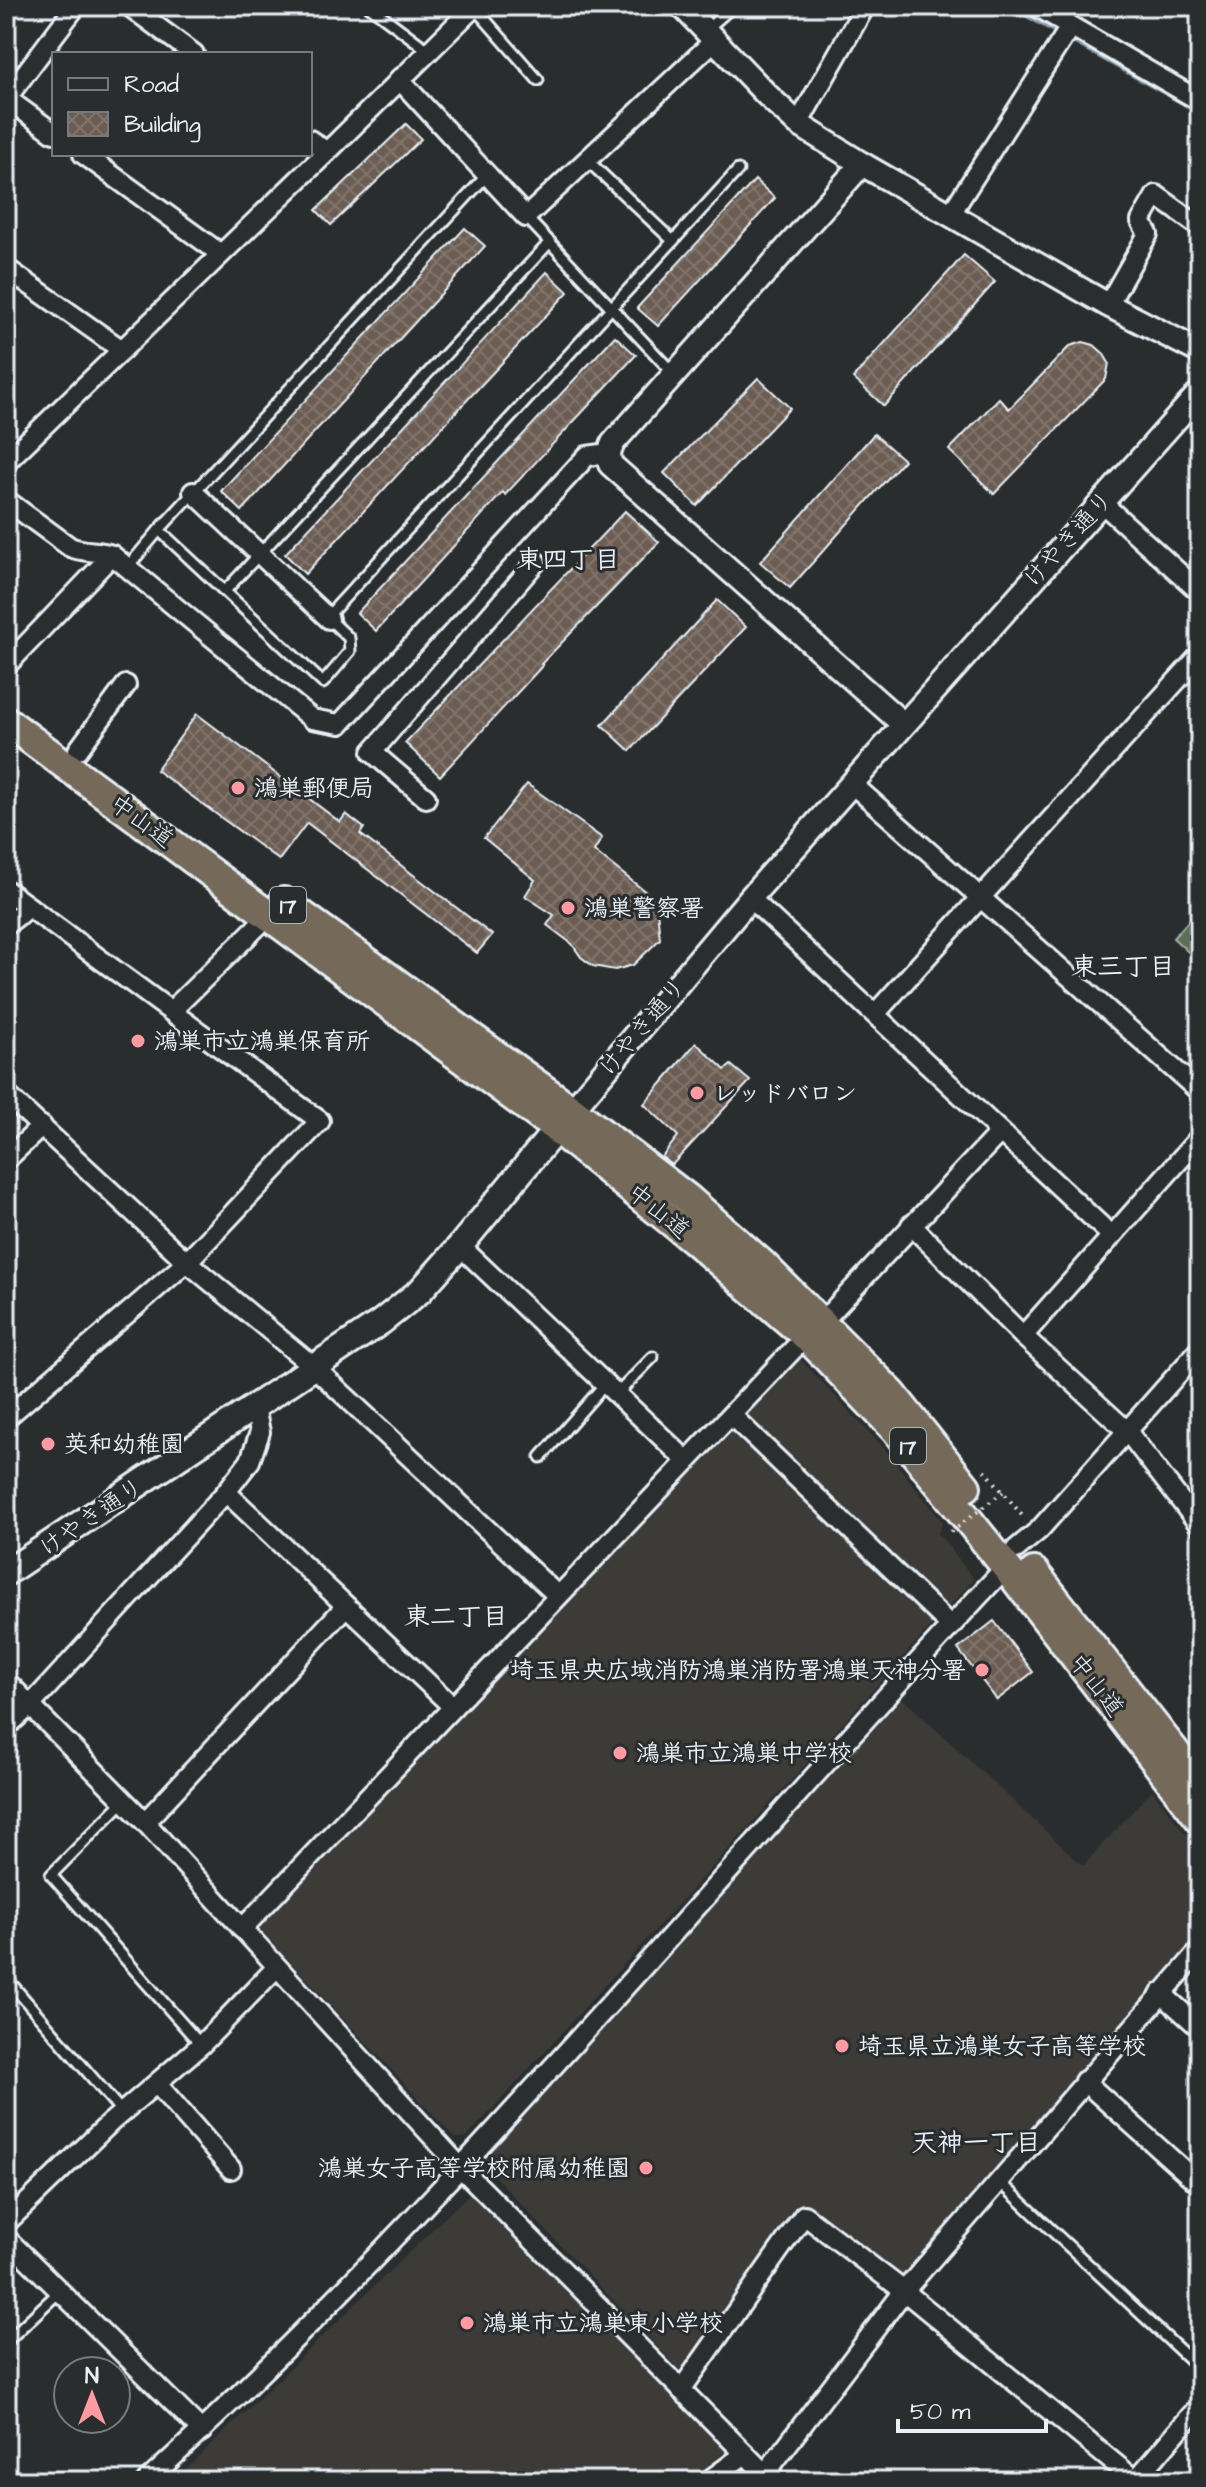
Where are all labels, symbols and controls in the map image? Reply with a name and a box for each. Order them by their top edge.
legend [52,52,312,156]
text: Road [124,68,179,102]
text: Building [124,108,201,143]
street label: けやき通り [1016,484,1122,596]
district label: 東四丁目 [516,542,620,578]
place label: 鴻巣郵便局 [254,772,374,806]
marker: 鴻巣郵便局 [229,779,247,797]
street label: 中山道 [102,787,181,857]
road number: 17 [270,887,306,923]
place label: 鴻巣警察署 [584,892,704,926]
marker: 鴻巣警察署 [559,899,577,917]
district label: 東三丁目 [1071,949,1175,985]
street label: けやき通り [591,971,694,1085]
place label: 鴻巣市立鴻巣保育所 [154,1025,370,1059]
marker: 鴻巣市立鴻巣保育所 [129,1032,147,1050]
place label: レッドバロン [713,1077,857,1111]
marker: レッドバロン [688,1084,706,1102]
street label: 中山道 [620,1176,697,1248]
place label: 英和幼稚園 [64,1428,184,1462]
road number: 17 [890,1428,926,1464]
marker: 英和幼稚園 [39,1435,57,1453]
street label: けやき通り [32,1470,151,1565]
district label: 東二丁目 [404,1599,508,1635]
street label: 中山道 [1061,1647,1132,1724]
place label: 埼玉県央広域消防鴻巣消防署鴻巣天神分署 [510,1654,966,1688]
marker: 埼玉県央広域消防鴻巣消防署鴻巣天神分署 [973,1661,991,1679]
place label: 鴻巣市立鴻巣中学校 [636,1737,852,1771]
marker: 鴻巣市立鴻巣中学校 [611,1744,629,1762]
place label: 埼玉県立鴻巣女子高等学校 [858,2030,1146,2064]
marker: 埼玉県立鴻巣女子高等学校 [833,2037,851,2055]
district label: 天神一丁目 [911,2125,1041,2161]
place label: 鴻巣女子高等学校附属幼稚園 [318,2152,630,2186]
marker: 鴻巣女子高等学校附属幼稚園 [637,2159,655,2177]
place label: 鴻巣市立鴻巣東小学校 [483,2307,723,2341]
marker: 鴻巣市立鴻巣東小学校 [458,2314,476,2332]
north arrow [52,2355,132,2435]
text: N [85,2361,99,2392]
scale bar [898,2383,1046,2433]
text: 50 m [910,2395,971,2429]

